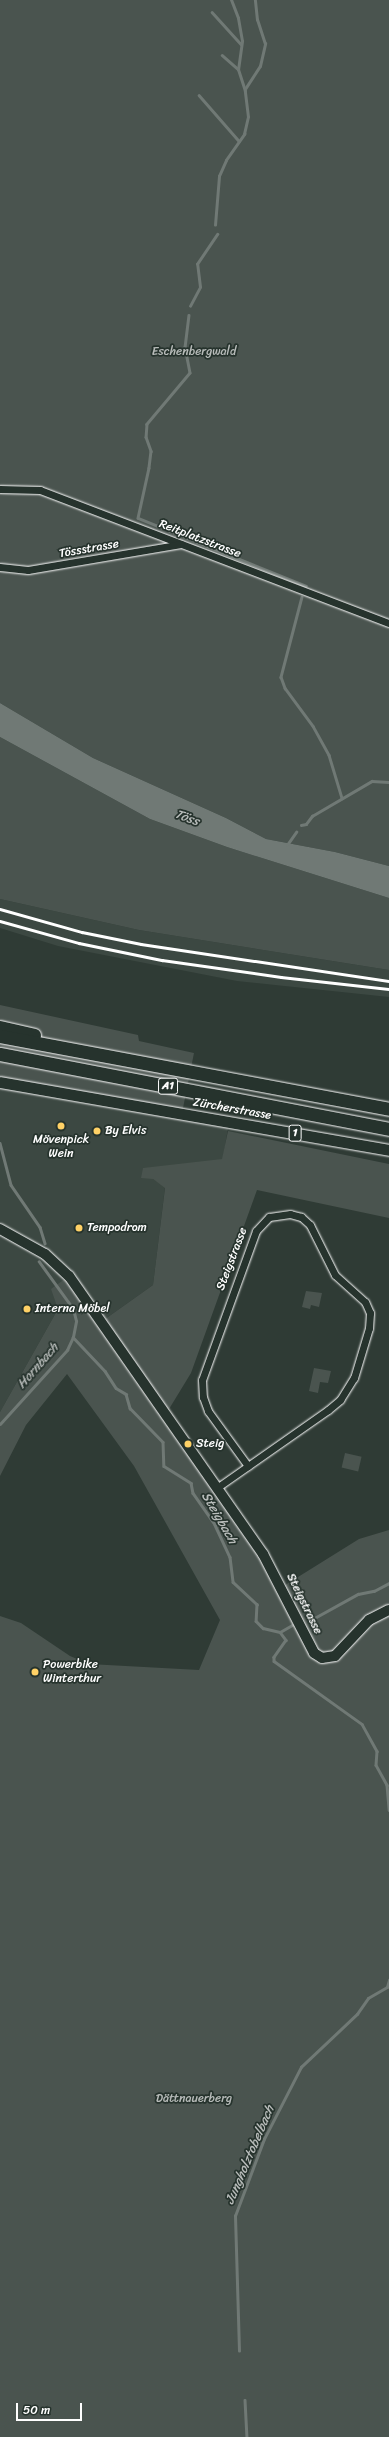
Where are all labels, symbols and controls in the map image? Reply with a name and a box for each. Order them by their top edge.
park label: Eschenbergwald [152,345,236,359]
street label: Reitplatzstrasse [157,517,243,561]
street label: Tössstrasse [58,537,120,561]
water label: Töss [173,806,201,830]
road number: A1 [158,1077,178,1095]
street label: Zürcherstrasse [192,1095,272,1123]
marker: Mövenpick Wein [56,1121,66,1131]
place label: By Elvis [105,1124,146,1138]
road number: 1 [288,1124,302,1142]
marker: By Elvis [92,1126,102,1136]
place label: Mövenpick Wein [33,1133,89,1161]
place label: Tempodrom [87,1221,147,1235]
marker: Tempodrom [74,1223,84,1233]
street label: Steigstrasse [213,1226,251,1292]
place label: Interna Möbel [35,1302,110,1316]
marker: Interna Möbel [22,1304,32,1314]
water label: Hornbach [14,1340,62,1392]
place label: Steig [196,1437,224,1451]
marker: Steig [183,1439,193,1449]
water label: Steigbach [198,1489,240,1547]
street label: Steigstrasse [283,1571,325,1637]
place label: Powerbike Winterthur [43,1658,101,1686]
marker: Powerbike Winterthur [30,1667,40,1677]
park label: Dättnauerberg [156,2092,232,2106]
water label: Jungholztobelbach [222,2103,278,2207]
scale bar [18,2395,84,2421]
text: 50 m [23,2399,50,2421]

